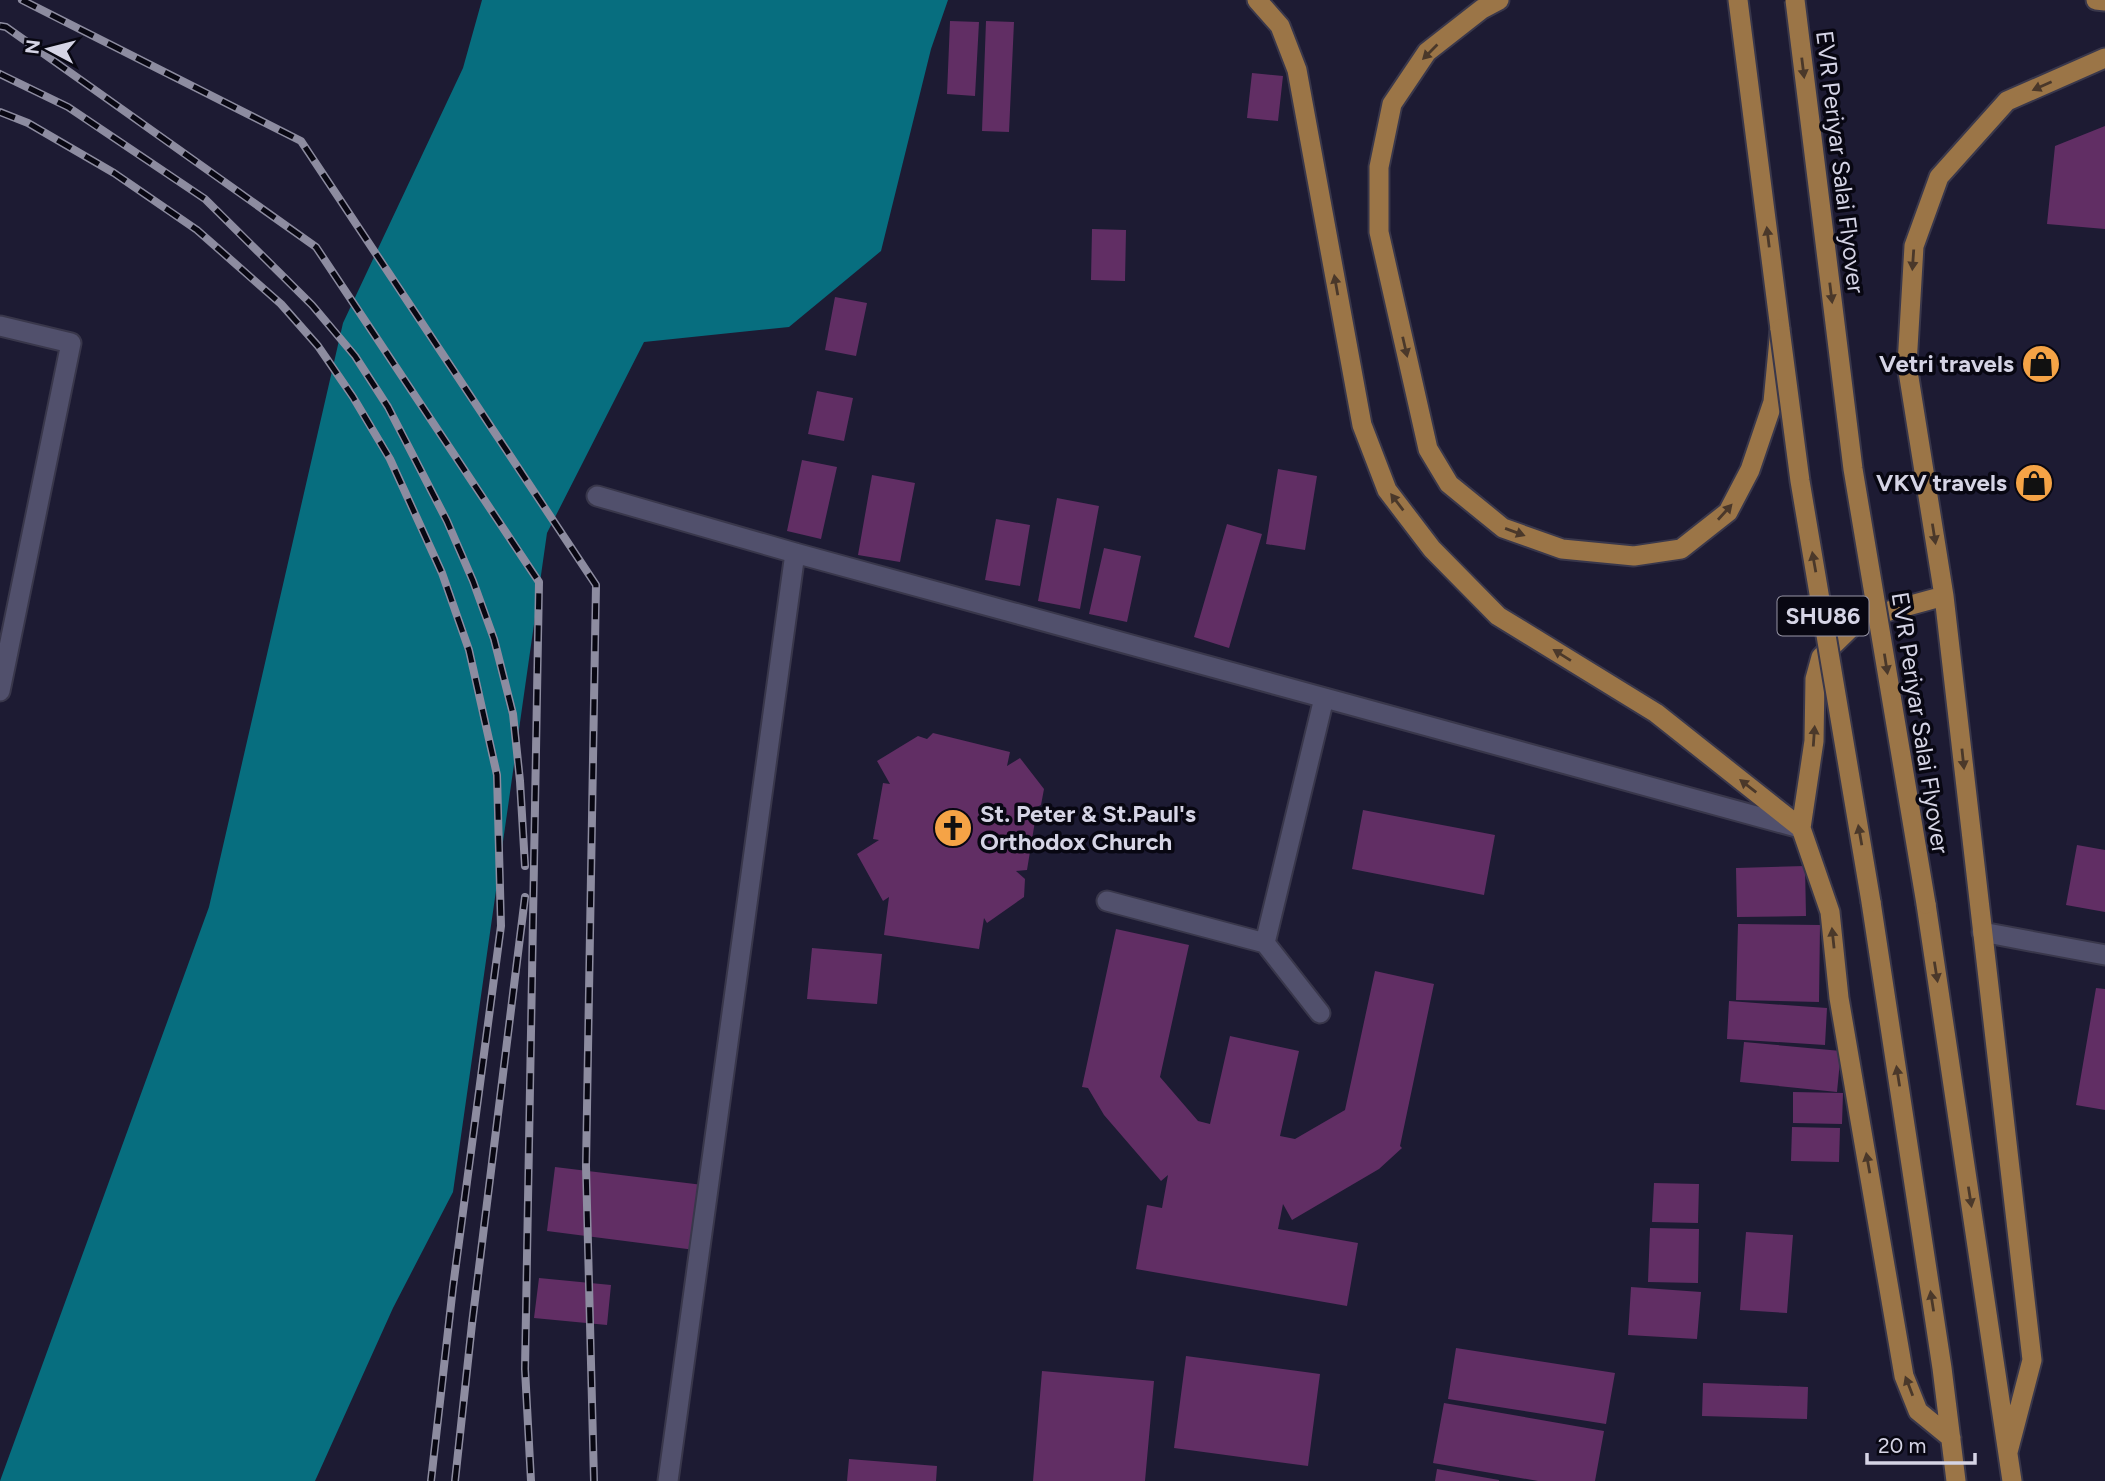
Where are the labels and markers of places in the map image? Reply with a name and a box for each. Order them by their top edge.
shop icon: Vetri travels [2020,343,2062,385]
place label: Vetri travels [1879,349,2014,378]
shop icon: VKV travels [2013,462,2055,504]
place label: VKV travels [1876,468,2007,497]
place label: St. Peter & St.Paul's Orthodox Church [980,799,1196,856]
church icon: St. Peter & St.Paul's Orthodox Church [932,807,974,849]

